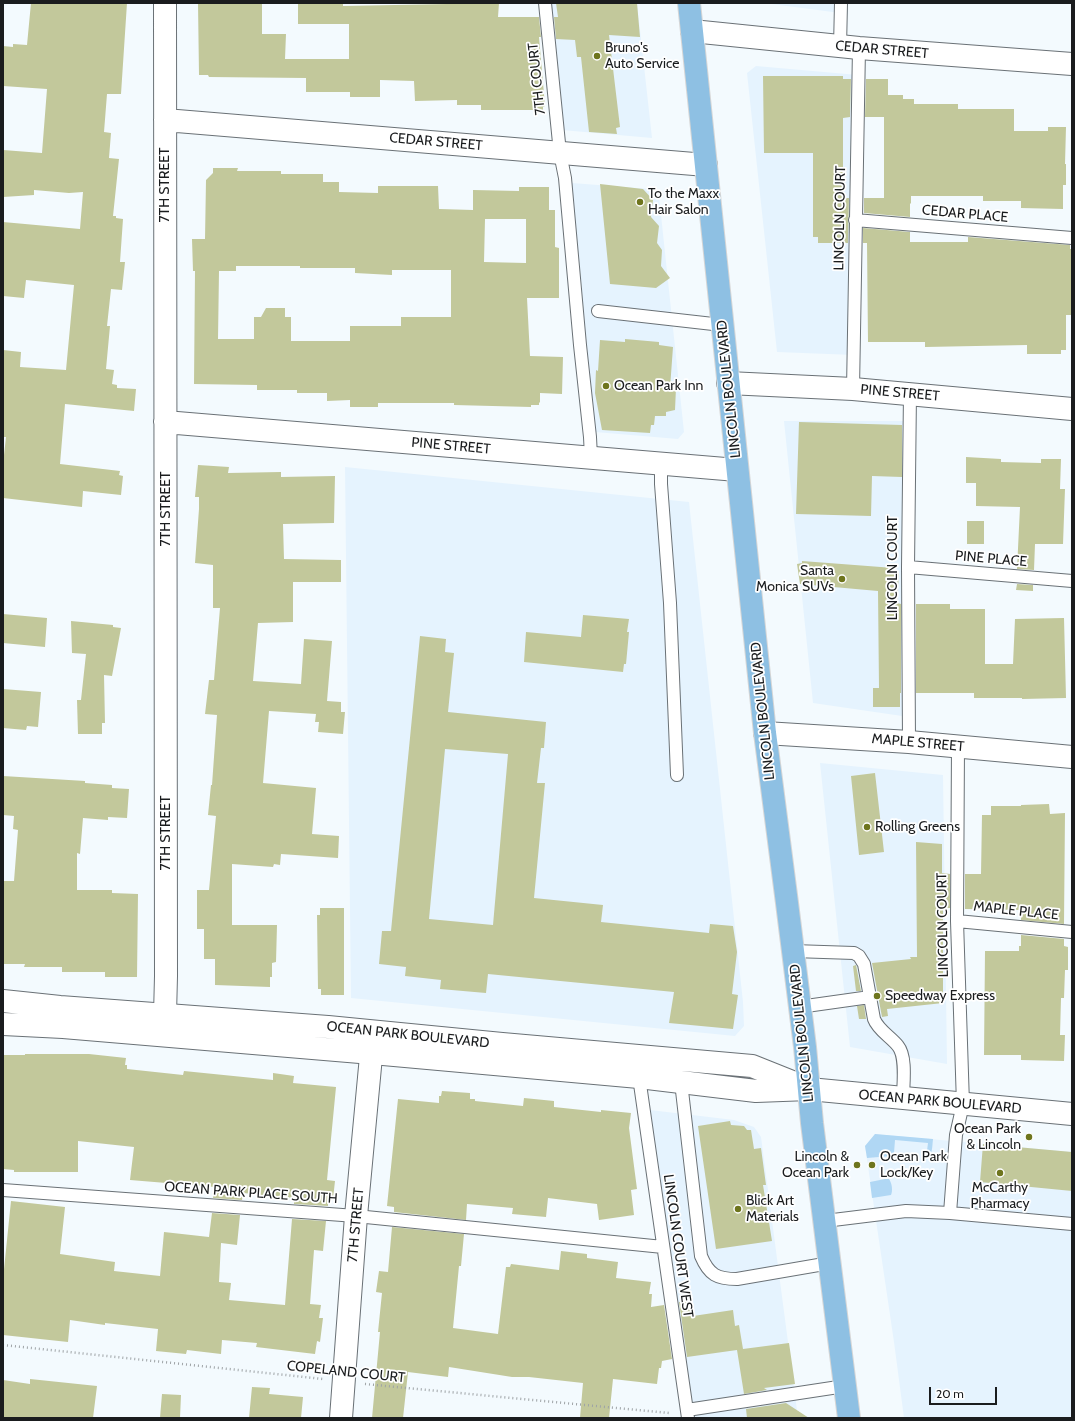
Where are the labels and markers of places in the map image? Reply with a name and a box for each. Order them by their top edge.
place label: Bruno's Auto Service [605,40,679,72]
marker: Bruno's Auto Service [592,51,602,61]
place label: To the Maxx Hair Salon [648,186,719,218]
marker: To the Maxx Hair Salon [635,197,645,207]
place label: Ocean Park Inn [614,378,703,394]
marker: Ocean Park Inn [601,381,611,391]
place label: Santa Monica SUVs [756,563,834,596]
marker: Santa Monica SUVs [837,574,847,584]
place label: Rolling Greens [875,819,960,835]
marker: Rolling Greens [862,822,872,832]
place label: Speedway Express [885,988,995,1004]
marker: Speedway Express [872,991,882,1001]
place label: Ocean Park & Lincoln [954,1121,1021,1154]
marker: Ocean Park & Lincoln [1024,1132,1034,1142]
place label: Lincoln & Ocean Park [782,1149,849,1182]
place label: Ocean Park Lock/Key [880,1149,947,1182]
marker: Lincoln & Ocean Park [852,1160,862,1170]
marker: Ocean Park Lock/Key [867,1160,877,1170]
marker: McCarthy Pharmacy [995,1168,1005,1178]
place label: McCarthy Pharmacy [970,1180,1030,1212]
place label: Blick Art Materials [746,1193,799,1226]
marker: Blick Art Materials [733,1204,743,1214]

